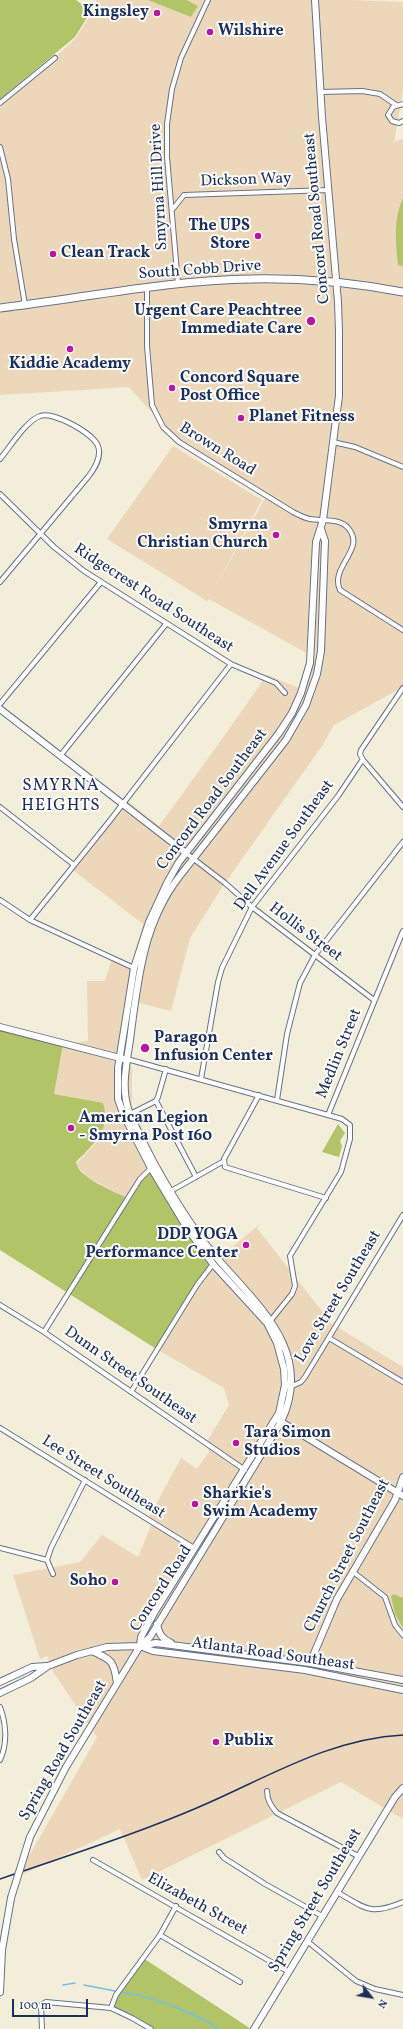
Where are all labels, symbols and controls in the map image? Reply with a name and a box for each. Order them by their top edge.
place label: Kingsley [83,3,149,23]
marker: Kingsley [152,8,162,18]
place label: Wilshire [218,22,284,42]
marker: Wilshire [205,27,215,37]
street label: Smyrna Hill Drive [147,123,173,251]
street label: Concord Road Southeast [301,132,335,304]
street label: Dickson Way [200,170,292,192]
place label: The UPS Store [188,217,250,255]
marker: The UPS Store [253,231,263,241]
place label: Clean Track [61,244,150,264]
marker: Clean Track [48,249,58,259]
street label: South Cobb Drive [138,257,262,285]
place label: Urgent Care Peachtree Immediate Care [134,302,302,340]
marker: Urgent Care Peachtree Immediate Care [305,315,317,327]
marker: Kiddie Academy [65,344,75,354]
place label: Kiddie Academy [9,355,131,375]
place label: Concord Square Post Office [180,369,300,407]
marker: Concord Square Post Office [167,383,177,393]
place label: Planet Fitness [249,408,355,428]
marker: Planet Fitness [236,413,246,423]
street label: Brown Road [175,419,259,481]
place label: Smyrna Christian Church [137,516,268,554]
marker: Smyrna Christian Church [271,530,281,540]
street label: Ridgecrest Road Southeast [70,540,236,658]
street label: Concord Road Southeast [154,726,272,874]
district label: SMYRNA HEIGHTS [21,777,101,817]
street label: Dell Avenue Southeast [231,777,339,915]
street label: Hollis Street [265,899,345,967]
street label: Medlin Street [313,1006,367,1102]
place label: Paragon Infusion Center [154,1029,273,1067]
marker: Paragon Infusion Center [139,1042,151,1054]
place label: American Legion - Smyrna Post 160 [79,1109,212,1147]
marker: American Legion - Smyrna Post 160 [66,1123,76,1133]
place label: DDP YOGA Performance Center [85,1226,238,1264]
street label: Love Street Southeast [292,1227,386,1367]
marker: DDP YOGA Performance Center [241,1240,251,1250]
street label: Dunn Street Southeast [60,1323,200,1429]
place label: Tara Simon Studios [244,1424,331,1462]
street label: Lee Street Southeast [38,1432,168,1524]
marker: Tara Simon Studios [231,1438,241,1448]
street label: Church Street Southeast [301,1476,395,1636]
place label: Sharkie's Swim Academy [203,1485,318,1523]
marker: Sharkie's Swim Academy [190,1499,200,1509]
street label: Concord Road [127,1542,197,1636]
place label: Soho [70,1572,107,1592]
marker: Soho [110,1577,120,1587]
street label: Atlanta Road Southeast [190,1634,356,1676]
street label: Spring Road Southeast [16,1677,112,1825]
place label: Publix [224,1732,274,1752]
marker: Publix [211,1737,221,1747]
street label: Spring Street Southeast [265,1825,367,1977]
street label: Elizabeth Street [143,1869,251,1941]
north arrow [351,1977,391,2017]
scale bar [14,1991,90,2017]
text: N [373,1996,390,2011]
text: 100 m [19,1998,51,2014]

